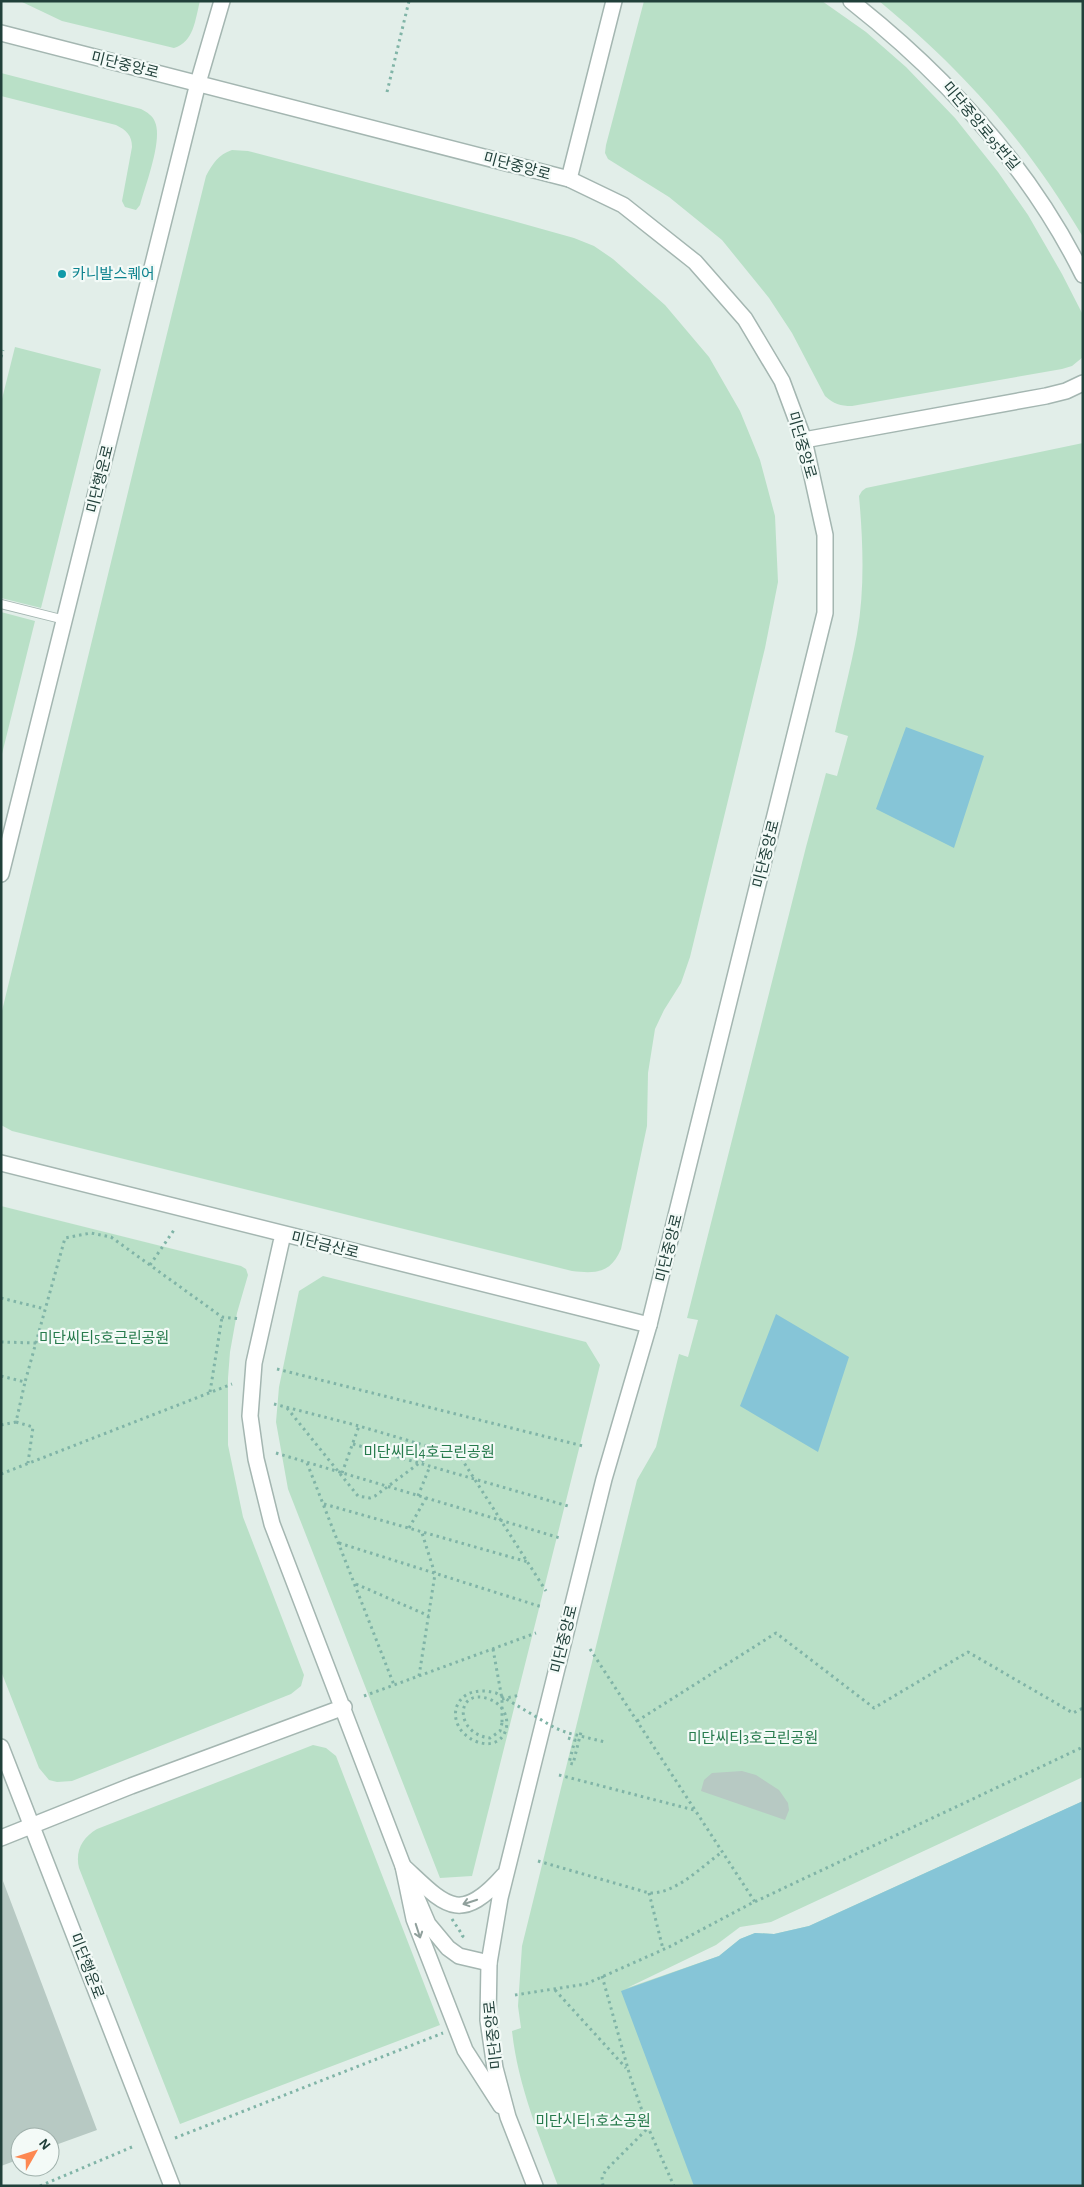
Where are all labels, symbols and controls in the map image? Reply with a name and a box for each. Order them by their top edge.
street label: 미단중앙로 [90,49,160,81]
street label: 미단중앙로95번길 [940,79,1022,173]
street label: 미단중앙로 [482,149,552,183]
place label: 카니발스퀘어 [72,266,155,282]
marker: 카니발스퀘어 [56,268,68,280]
street label: 미단중앙로 [785,410,819,480]
street label: 미단행운로 [84,444,116,514]
street label: 미단중앙로 [750,819,782,889]
street label: 미단중앙로 [653,1213,685,1283]
street label: 미단금산로 [290,1229,360,1261]
park label: 미단씨티5호근린공원 [39,1330,169,1346]
park label: 미단씨티4호근린공원 [363,1444,495,1460]
street label: 미단중앙로 [548,1604,580,1674]
park label: 미단씨티3호근린공원 [688,1730,818,1746]
one-way arrow [462,1898,478,1907]
one-way arrow [414,1923,423,1938]
street label: 미단행운로 [67,1931,107,2001]
street label: 미단중앙로 [481,2000,505,2070]
park label: 미단시티1호소공원 [535,2113,651,2129]
north arrow [10,2127,60,2177]
text: N [36,2136,53,2153]

